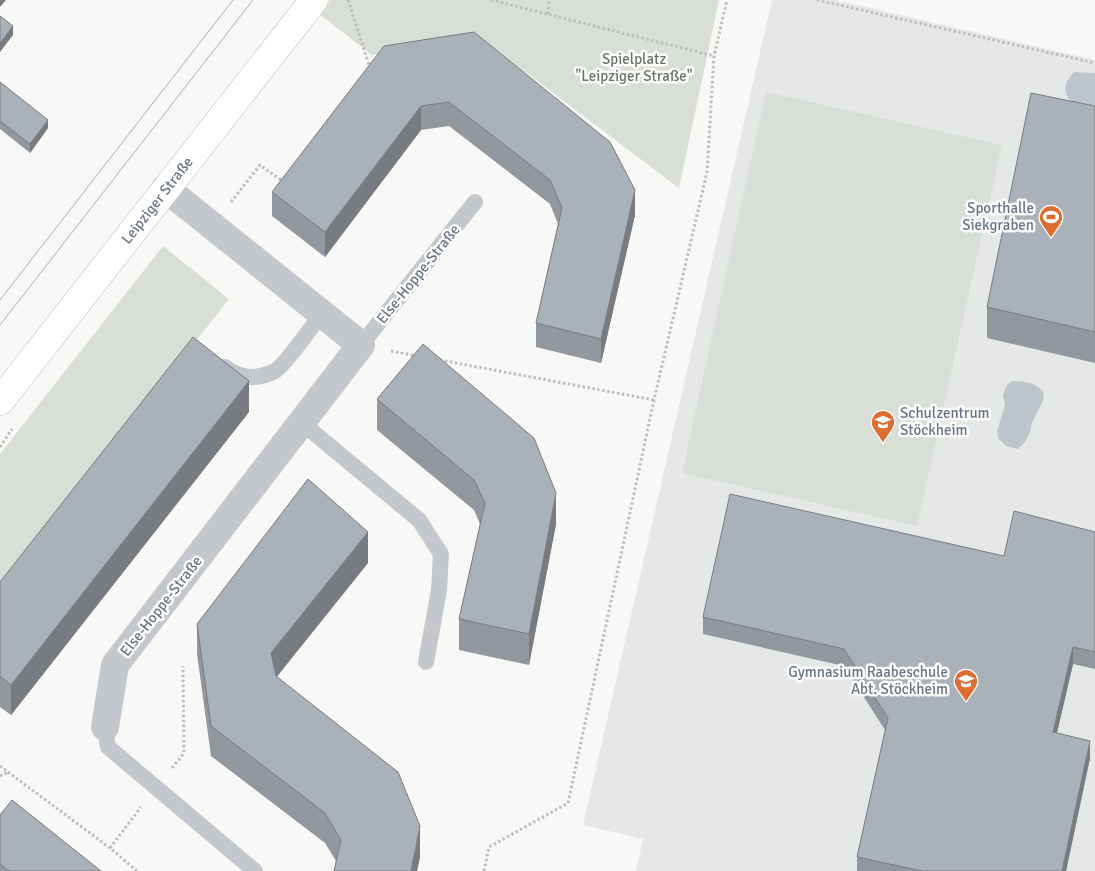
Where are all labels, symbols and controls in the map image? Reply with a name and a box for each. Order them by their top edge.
park label: Spielplatz "Leipziger Straße" [575,50,693,85]
street label: Leipziger Straße [118,153,197,247]
place label: Sporthalle Siekgraben [962,199,1034,234]
sports icon: Sporthalle Siekgraben [1038,204,1064,238]
street label: Else-Hoppe-Straße [373,221,463,327]
place label: Schulzentrum Stöckheim [900,404,990,439]
school or university icon: Schulzentrum Stöckheim [870,409,896,443]
street label: Else-Hoppe-Straße [116,552,206,660]
place label: Gymnasium Raabeschule Abt. Stöckheim [788,663,948,698]
school or university icon: Gymnasium Raabeschule Abt. Stöckheim [953,668,979,702]

